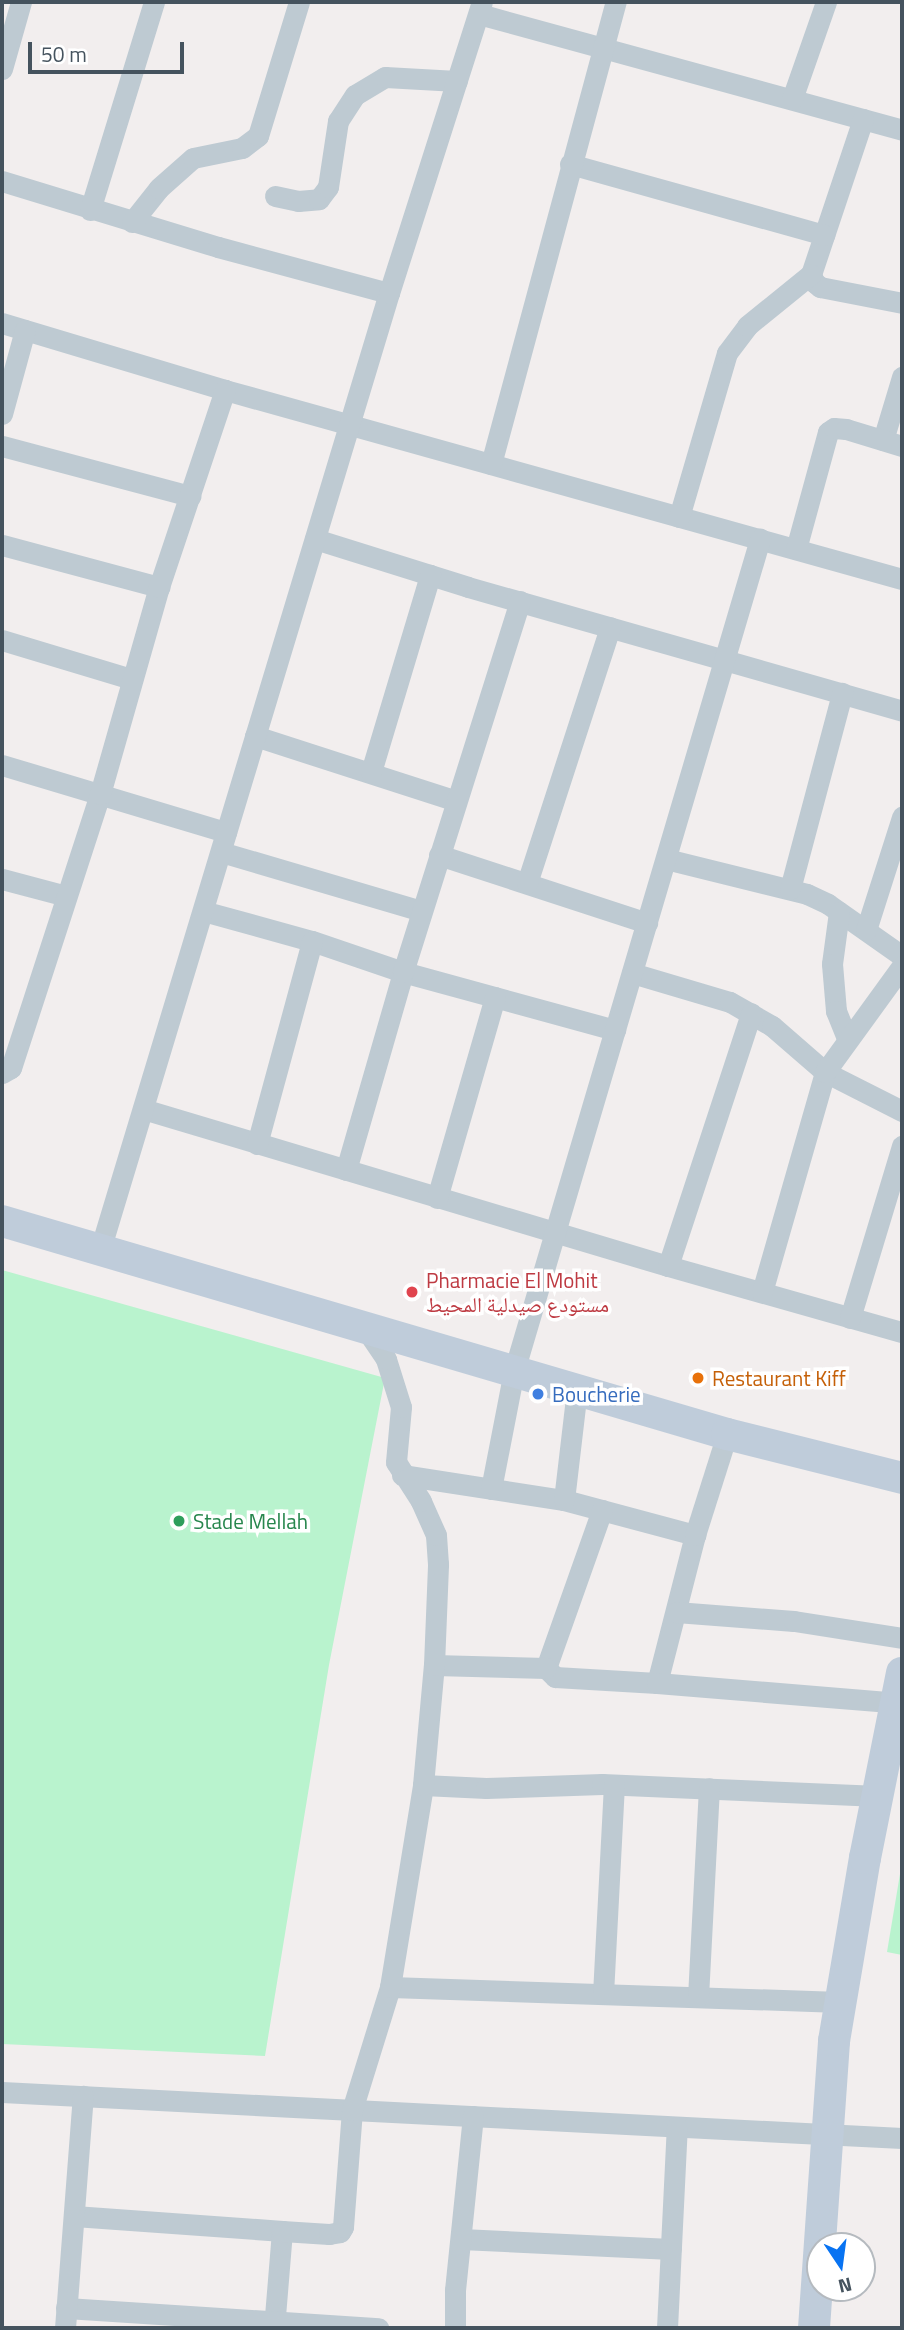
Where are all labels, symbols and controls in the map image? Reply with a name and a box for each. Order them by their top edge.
scale bar [32,28,187,72]
text: 50 m [41,38,87,70]
place label: Pharmacie El Mohit مستودع صيدلية المحيط [426,1267,609,1317]
marker: Pharmacie El Mohit مستودع صيدلية المحيط [404,1284,420,1300]
place label: Restaurant Kiff [712,1365,846,1391]
marker: Restaurant Kiff [690,1370,706,1386]
place label: Boucherie [552,1381,641,1407]
marker: Boucherie [530,1386,546,1402]
place label: Stade Mellah [193,1508,308,1534]
marker: Stade Mellah [171,1513,187,1529]
north arrow [806,2232,876,2302]
text: N [836,2270,855,2302]

